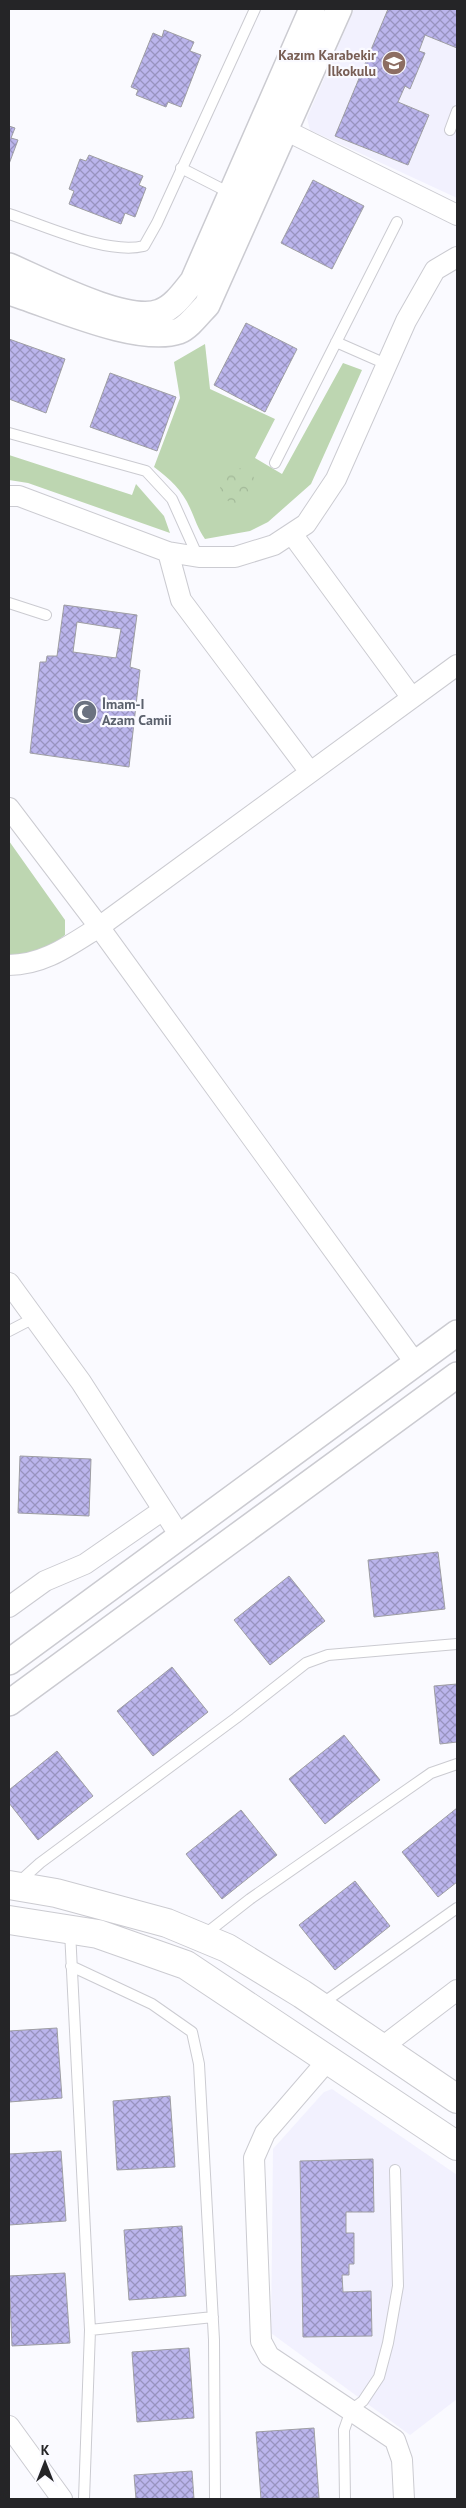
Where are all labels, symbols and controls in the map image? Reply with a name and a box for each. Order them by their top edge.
place label: Kazım Karabekir İlkokulu [278,46,376,80]
school or university icon: Kazım Karabekir İlkokulu [381,50,407,76]
place label: İmam-I Azam Camii [102,695,172,729]
mosque icon: İmam-I Azam Camii [72,699,98,725]
north arrow [20,2438,70,2488]
text: K [41,2441,50,2459]

